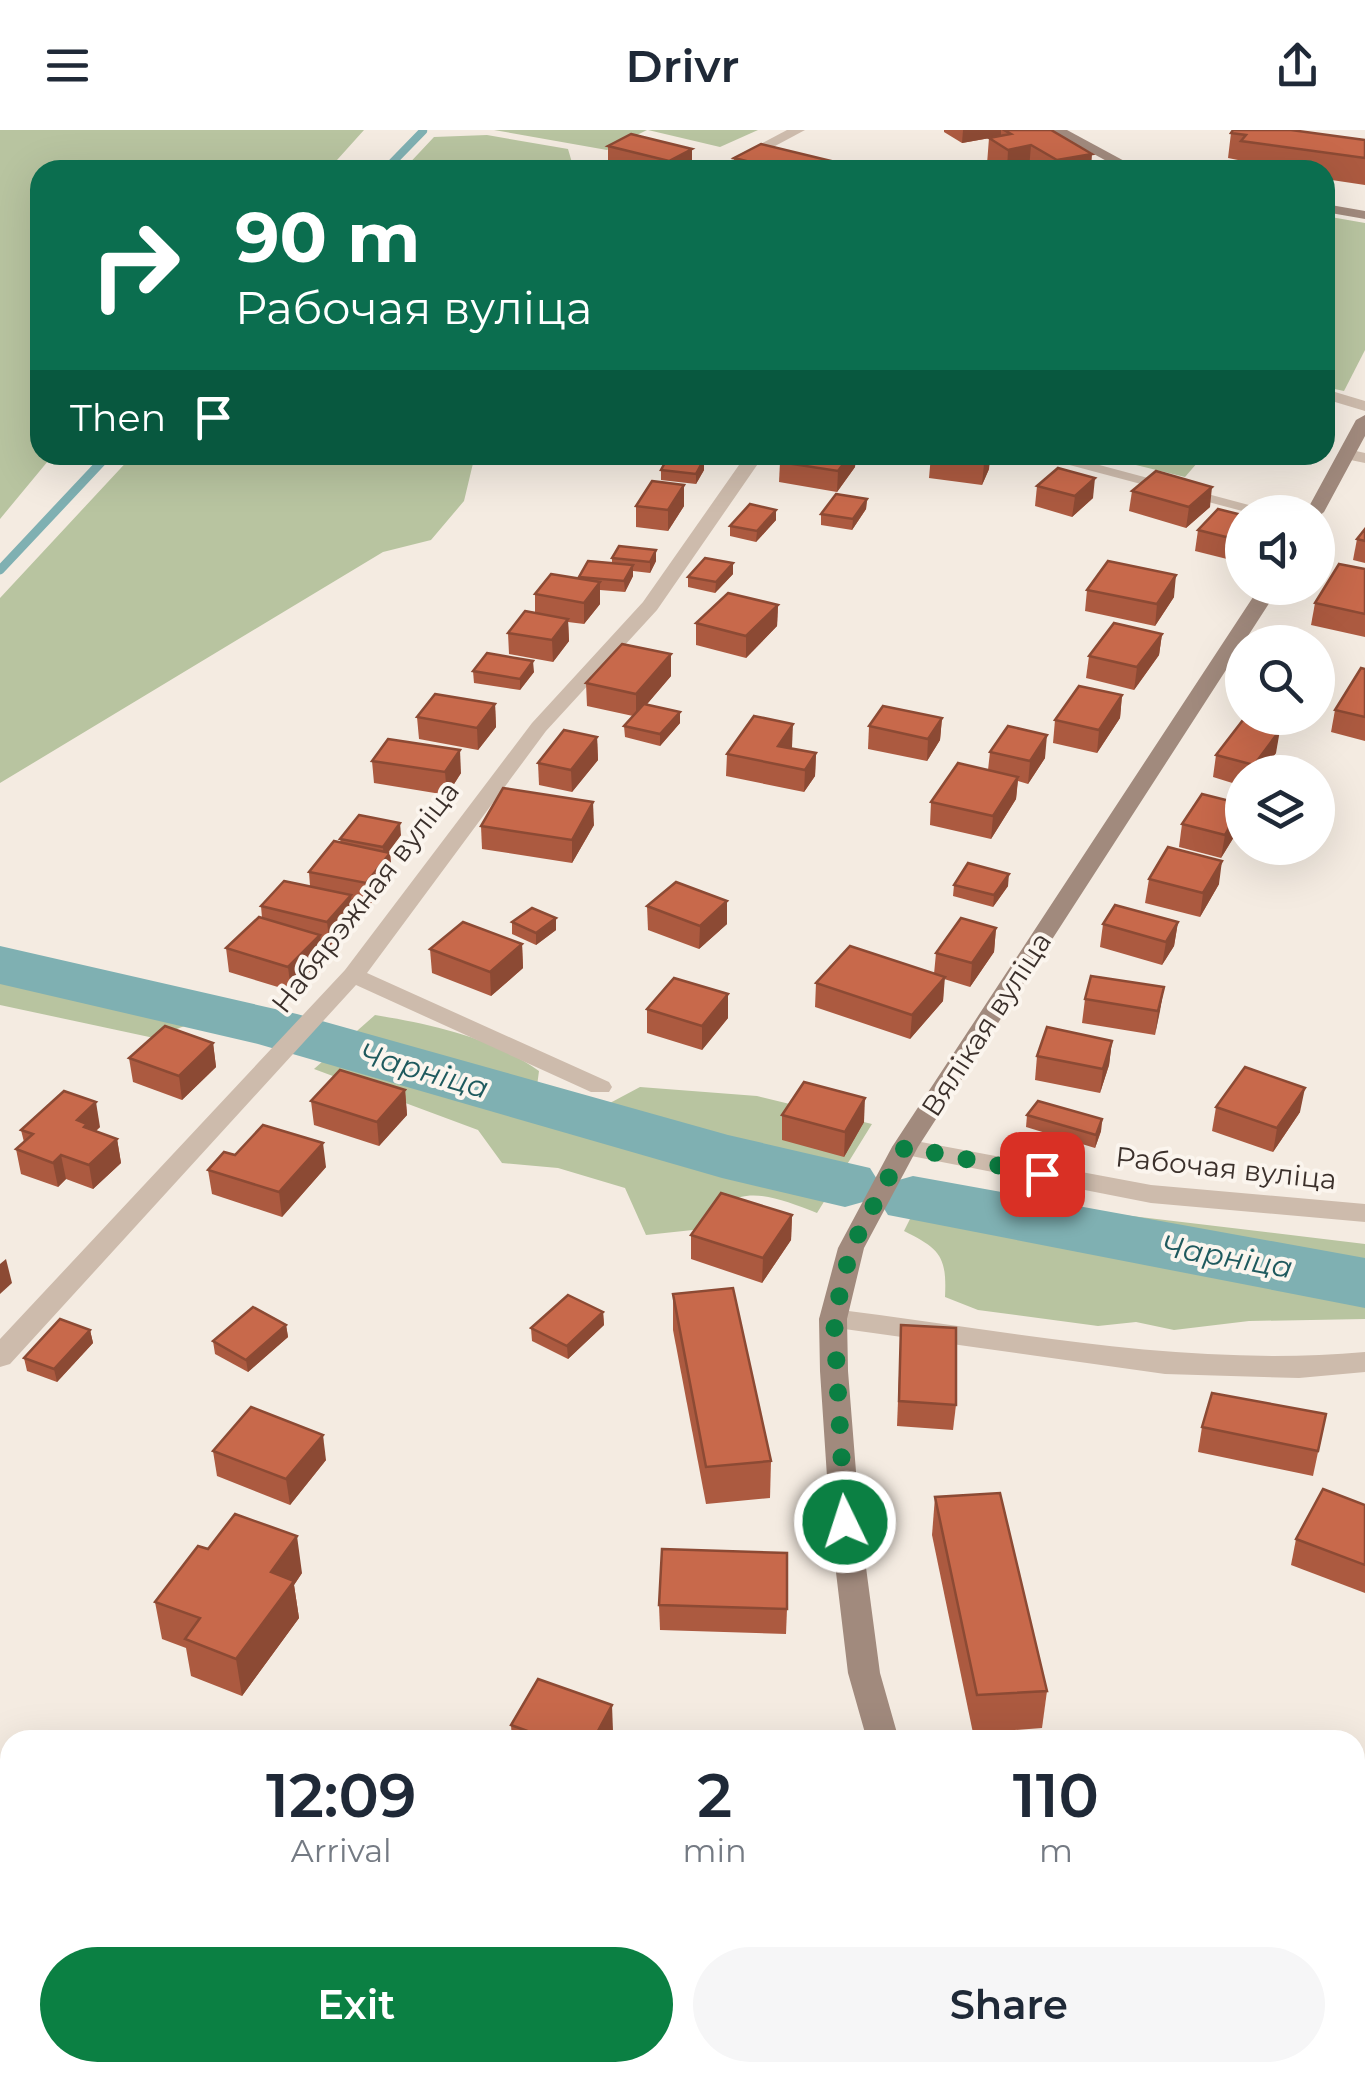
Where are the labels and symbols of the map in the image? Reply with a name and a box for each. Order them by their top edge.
street label: Набярэжная вуліца [264,774,466,1020]
street label: Вялікая вуліца [914,926,1058,1122]
water label: Чарніца [355,1034,493,1107]
pin [1000,1132,1085,1217]
street label: Рабочая вуліца [1114,1139,1338,1197]
water label: Чарніца [1159,1227,1296,1286]
position arrow [793,1470,897,1574]

